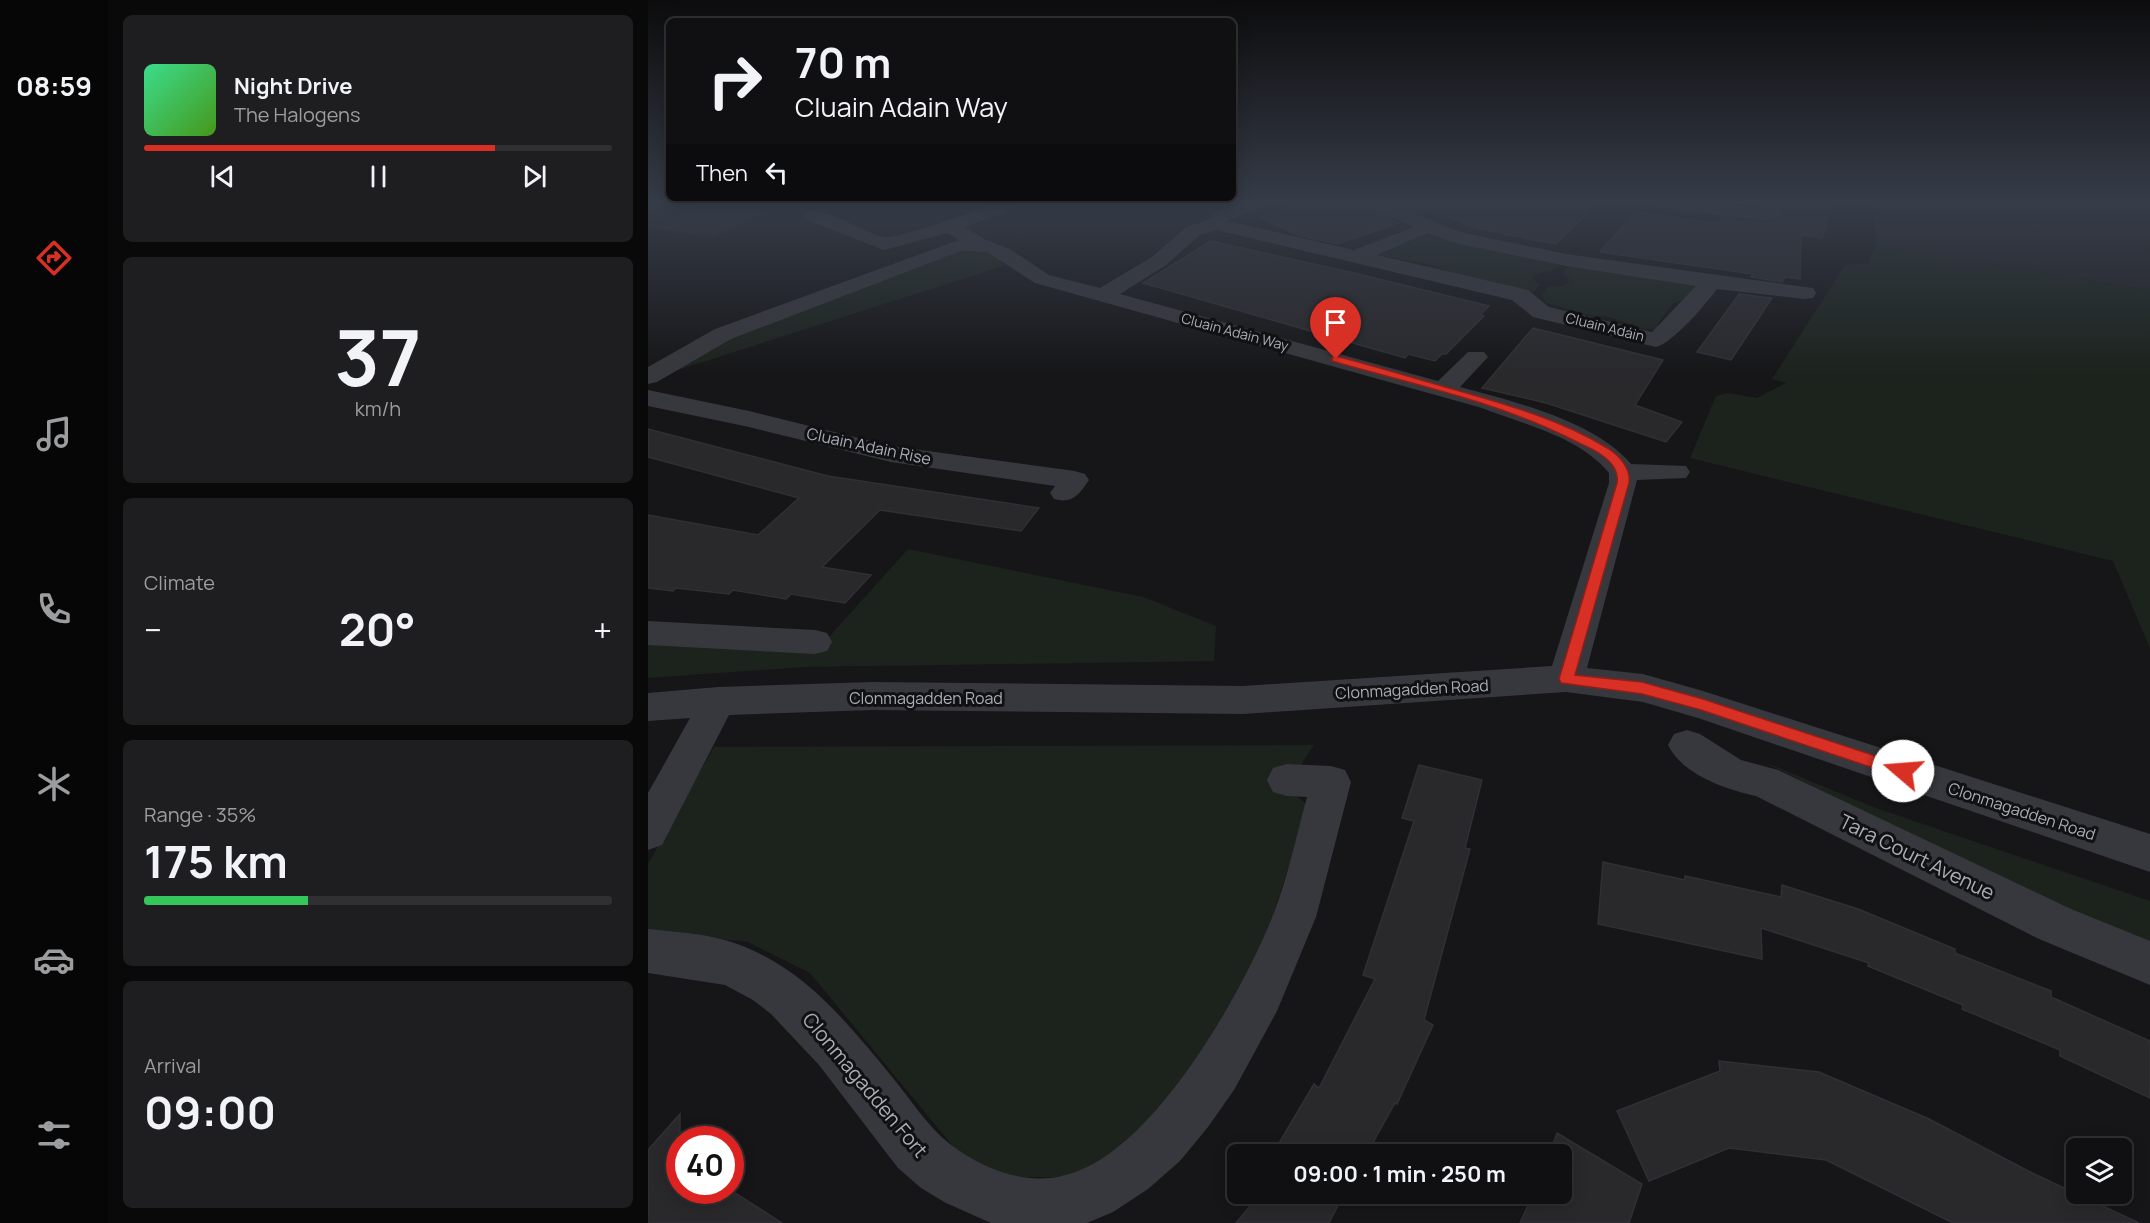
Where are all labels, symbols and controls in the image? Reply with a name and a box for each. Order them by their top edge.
text: 70 m [795,33,891,91]
icon: right [696,42,774,120]
text: 08:59 [16,67,92,104]
text: Night Drive [234,71,353,101]
text: Cluain Adain Way [795,88,1008,125]
text: The Halogens [234,101,360,128]
icon: left [760,156,793,189]
text: Then [696,158,748,188]
icon: previous [206,160,239,193]
icon: pause [362,160,395,193]
icon: next [518,160,551,193]
icon: directions [33,237,75,279]
pin [1310,297,1361,359]
text: 37 [335,303,421,409]
icon: arrive [1319,306,1352,339]
street label: Cluain Adain Way [1179,308,1291,355]
street label: Cluain Adáin [1564,308,1646,345]
text: km/h [355,395,401,422]
icon: music [33,413,75,455]
street label: Cluain Adain Rise [805,422,933,470]
text: Climate [144,569,215,596]
icon: phone [33,588,75,630]
text: 20° [339,598,416,660]
text: − [144,607,162,652]
text: + [593,607,612,652]
street label: Clonmagadden Road [1335,674,1489,704]
street label: Clonmagadden Road [849,687,1003,709]
position arrow [1871,739,1935,803]
icon: climate [33,763,75,805]
street label: Clonmagadden Road [1946,777,2098,845]
text: Range · 35% [144,801,256,828]
street label: Tara Court Avenue [1835,807,1999,906]
text: 175 km [144,830,288,892]
icon: car [33,939,75,981]
street label: Clonmagadden Fort [797,1006,934,1163]
text: Arrival [144,1052,201,1079]
text: 09:00 [144,1081,276,1143]
icon: filters [33,1114,75,1156]
speed limit sign: 40 [666,1126,744,1204]
map controls [2066,1138,2132,1204]
button: layers [2066,1138,2132,1204]
text: 09:00 · 1 min · 250 m [1293,1159,1506,1189]

